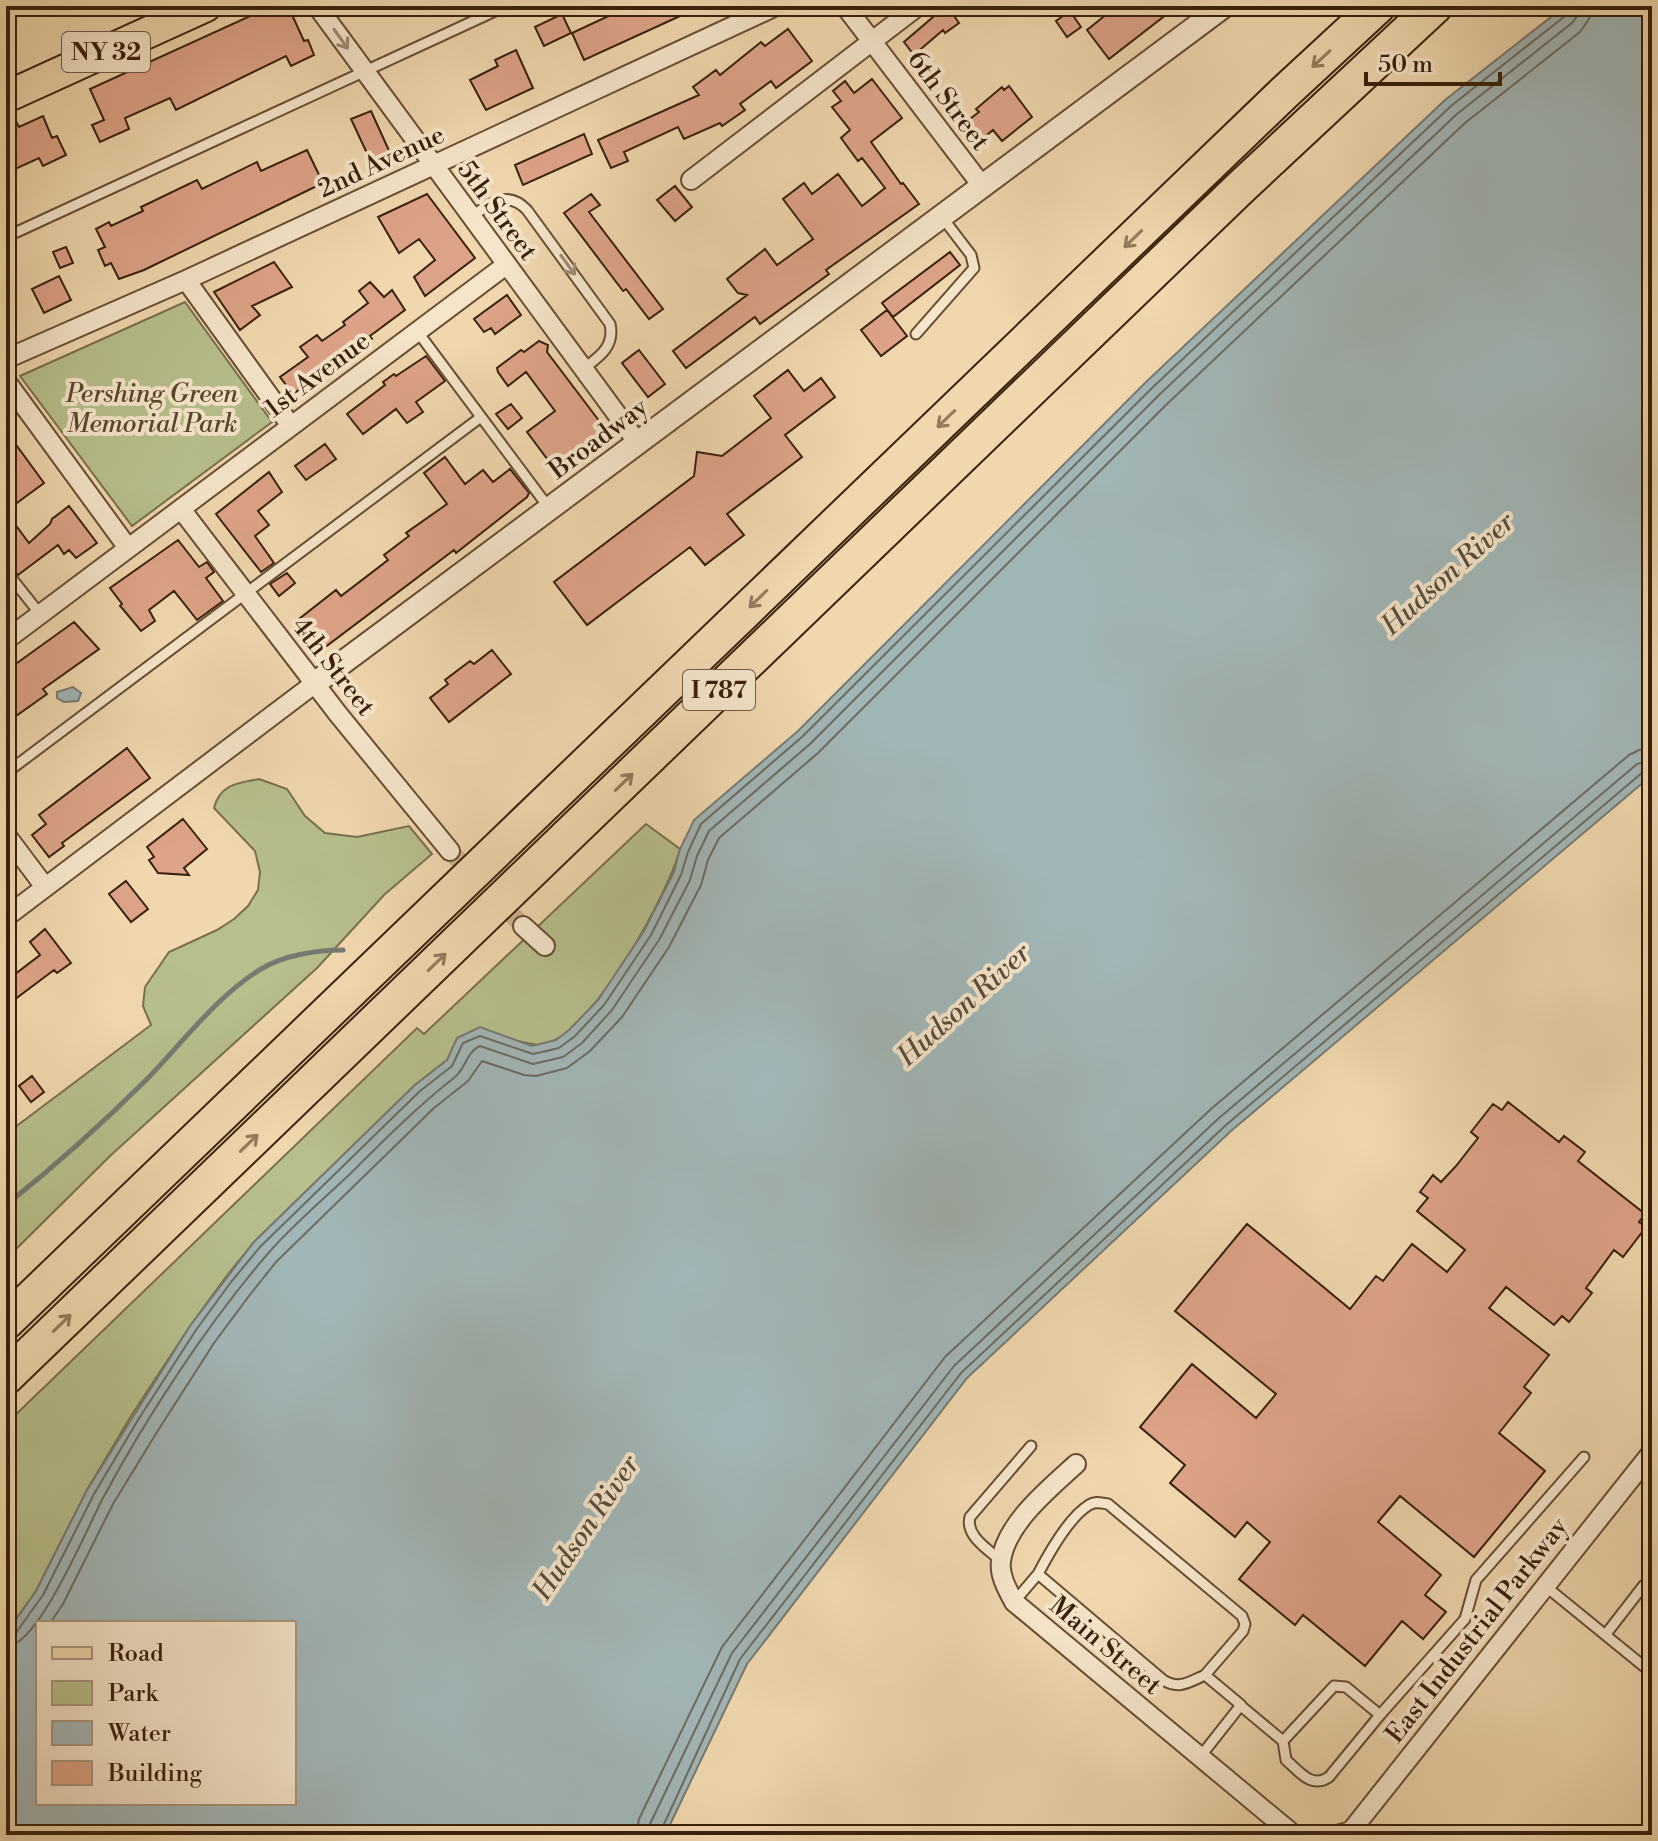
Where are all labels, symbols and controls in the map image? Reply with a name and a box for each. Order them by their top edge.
one-way arrow [332,28,349,49]
road number: NY 32 [62,32,150,72]
scale bar [1366,36,1500,86]
street label: 6th Street [900,44,996,157]
one-way arrow [1312,49,1331,68]
text: 50 m [1378,50,1433,80]
street label: 2nd Avenue [313,119,450,205]
street label: 5th Street [450,155,544,267]
one-way arrow [1123,229,1143,248]
one-way arrow [559,254,576,275]
street label: 1st Avenue [259,325,376,425]
park label: Pershing Green Memorial Park [65,378,238,440]
street label: Broadway [542,391,655,487]
one-way arrow [936,409,956,427]
water label: Hudson River [1373,504,1523,644]
one-way arrow [749,589,768,608]
street label: 4th Street [285,611,382,722]
road number: I 787 [683,670,755,710]
one-way arrow [614,773,633,792]
water label: Hudson River [889,935,1039,1075]
one-way arrow [426,954,446,972]
one-way arrow [239,1134,258,1153]
one-way arrow [52,1314,72,1333]
water label: Hudson River [524,1448,648,1608]
street label: East Industrial Parkway [1379,1511,1575,1750]
street label: Main Street [1043,1590,1168,1702]
legend [36,1621,296,1805]
text: Road [108,1639,164,1669]
text: Park [108,1679,159,1709]
text: Water [107,1719,171,1749]
text: Building [107,1759,202,1789]

